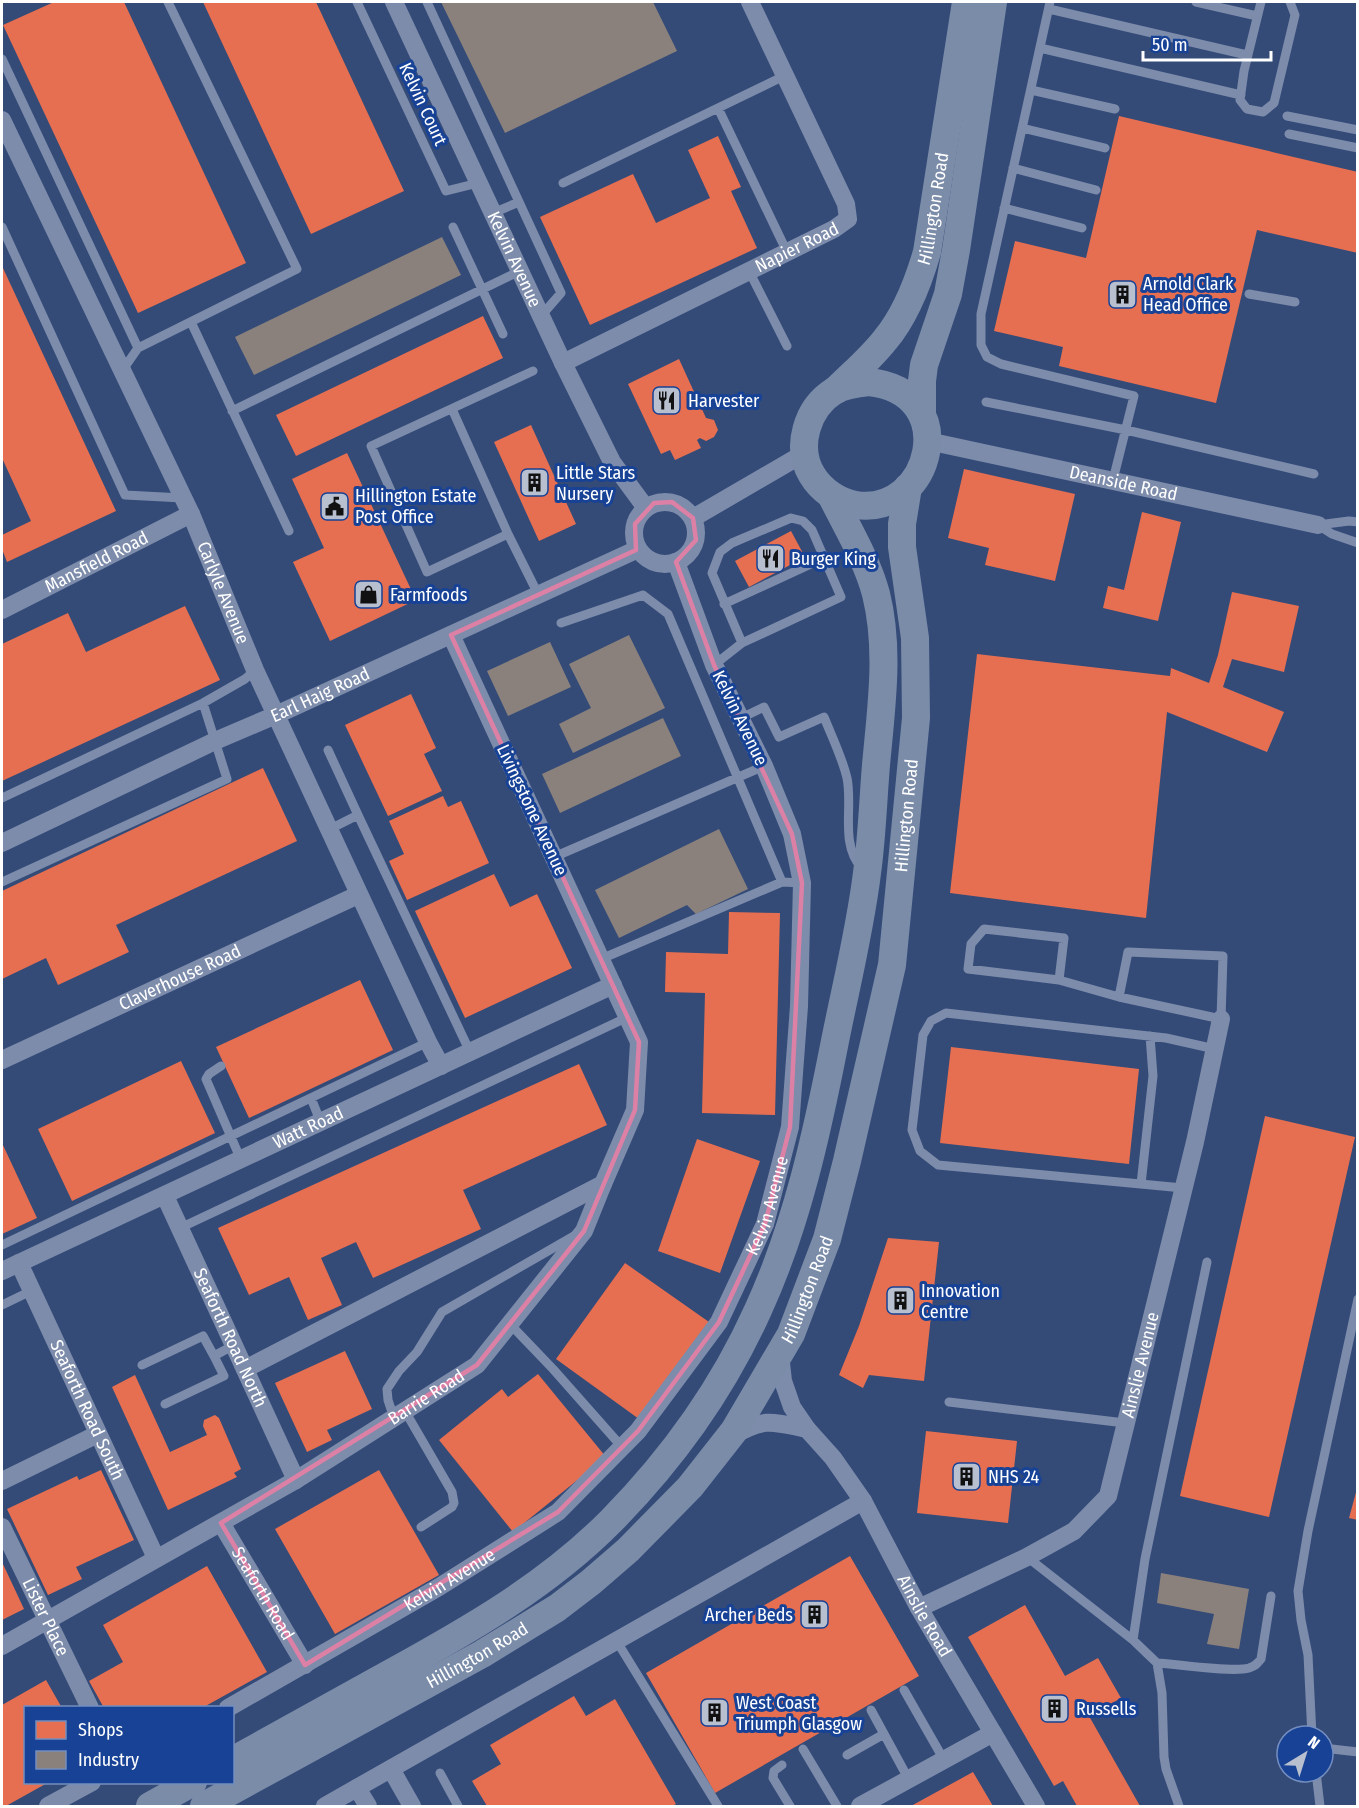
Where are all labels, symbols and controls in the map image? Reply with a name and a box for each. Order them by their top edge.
scale bar [1143,24,1270,62]
text: 50 m [1152,34,1188,56]
street label: Kelvin Court [394,59,452,149]
street label: Hillington Road [913,151,953,268]
street label: Kelvin Avenue [483,208,546,311]
street label: Napier Road [751,217,842,277]
place label: Arnold Clark Head Office [1143,273,1234,316]
building icon: Arnold Clark Head Office [1106,278,1138,310]
restaurant icon: Harvester [651,385,683,417]
place label: Harvester [688,390,760,412]
street label: Deanside Road [1067,461,1180,505]
place label: Little Stars Nursery [556,462,635,505]
building icon: Little Stars Nursery [519,467,551,499]
place label: Hillington Estate Post Office [355,485,476,528]
public building icon: Hillington Estate Post Office [318,490,350,522]
street label: Mansfield Road [41,527,152,597]
street label: Carlyle Avenue [192,538,254,647]
restaurant icon: Burger King [754,543,786,575]
place label: Burger King [791,548,876,570]
shop icon: Farmfoods [353,579,385,611]
place label: Farmfoods [390,584,468,606]
street label: Earl Haig Road [267,663,373,727]
street label: Kelvin Avenue [708,667,773,769]
street label: Livingstone Avenue [492,741,572,879]
street label: Hillington Road [890,758,923,873]
street label: Claverhouse Road [115,940,244,1015]
street label: Watt Road [269,1102,347,1154]
street label: Kelvin Avenue [741,1154,793,1259]
street label: Hillington Road [777,1233,838,1348]
street label: Seaforth Road North [189,1265,272,1411]
place label: Innovation Centre [921,1280,1000,1323]
building icon: Innovation Centre [884,1285,916,1317]
street label: Ainslie Avenue [1117,1310,1164,1420]
street label: Seaforth Road South [45,1336,129,1483]
street label: Barrie Road [384,1365,469,1430]
building icon: NHS 24 [951,1461,983,1493]
place label: NHS 24 [988,1466,1040,1488]
street label: Seaforth Road [227,1543,299,1644]
street label: Kelvin Avenue [400,1543,499,1616]
street label: Ainslie Road [893,1571,956,1661]
street label: Lister Place [17,1574,74,1660]
building icon: Archer Beds [798,1599,830,1631]
place label: Archer Beds [705,1604,793,1626]
street label: Hillington Road [423,1617,532,1693]
place label: West Coast Triumph Glasgow [736,1692,862,1735]
building icon: Russells [1039,1693,1071,1725]
building icon: West Coast Triumph Glasgow [699,1697,731,1729]
place label: Russells [1076,1698,1137,1720]
legend [24,1706,234,1784]
text: Shops [78,1719,123,1741]
north arrow [1275,1724,1335,1784]
text: N [1304,1732,1324,1753]
text: Industry [78,1749,139,1771]

